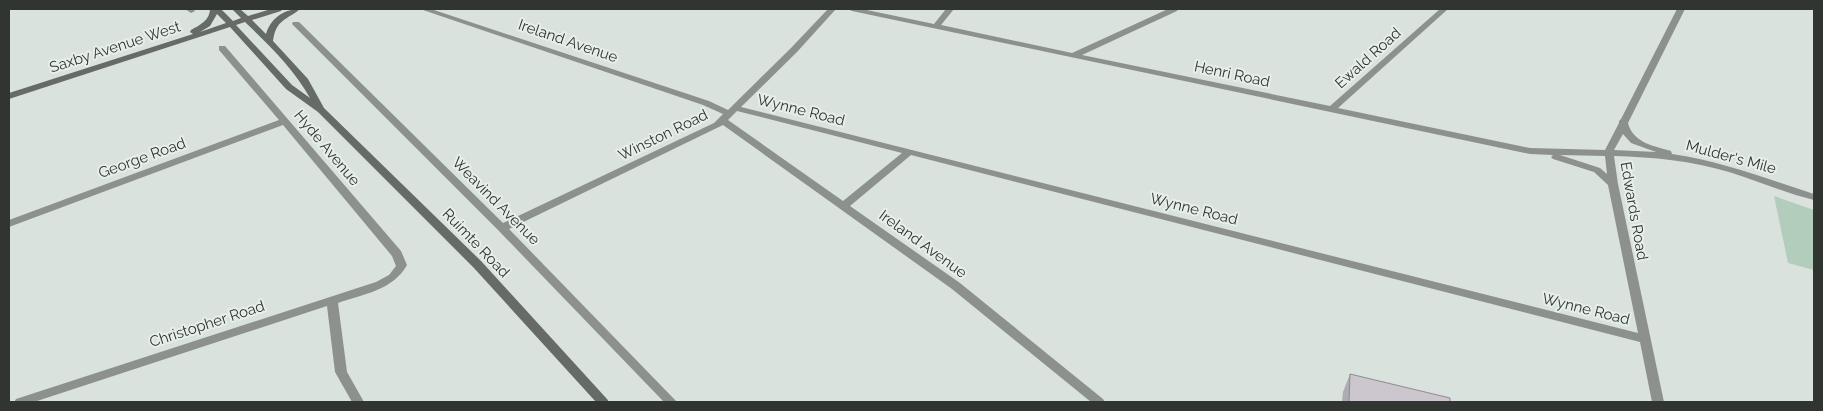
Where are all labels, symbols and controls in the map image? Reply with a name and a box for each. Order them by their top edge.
street label: Ireland Avenue [516,16,620,66]
street label: Saxby Avenue West [47,17,183,77]
street label: Ewald Road [1331,24,1405,92]
street label: Henri Road [1193,57,1271,91]
street label: Wynne Road [755,90,847,130]
street label: Winston Road [615,106,711,164]
street label: Hyde Avenue [290,107,364,190]
street label: George Road [96,134,188,182]
street label: Mulder's Mile [1684,136,1778,178]
street label: Weavind Avenue [448,153,544,249]
street label: Edwards Road [1616,160,1652,262]
street label: Wynne Road [1148,189,1240,229]
street label: Ruimte Road [439,205,513,281]
street label: Ireland Avenue [876,206,970,282]
street label: Wynne Road [1540,289,1632,329]
street label: Christopher Road [147,297,267,351]

